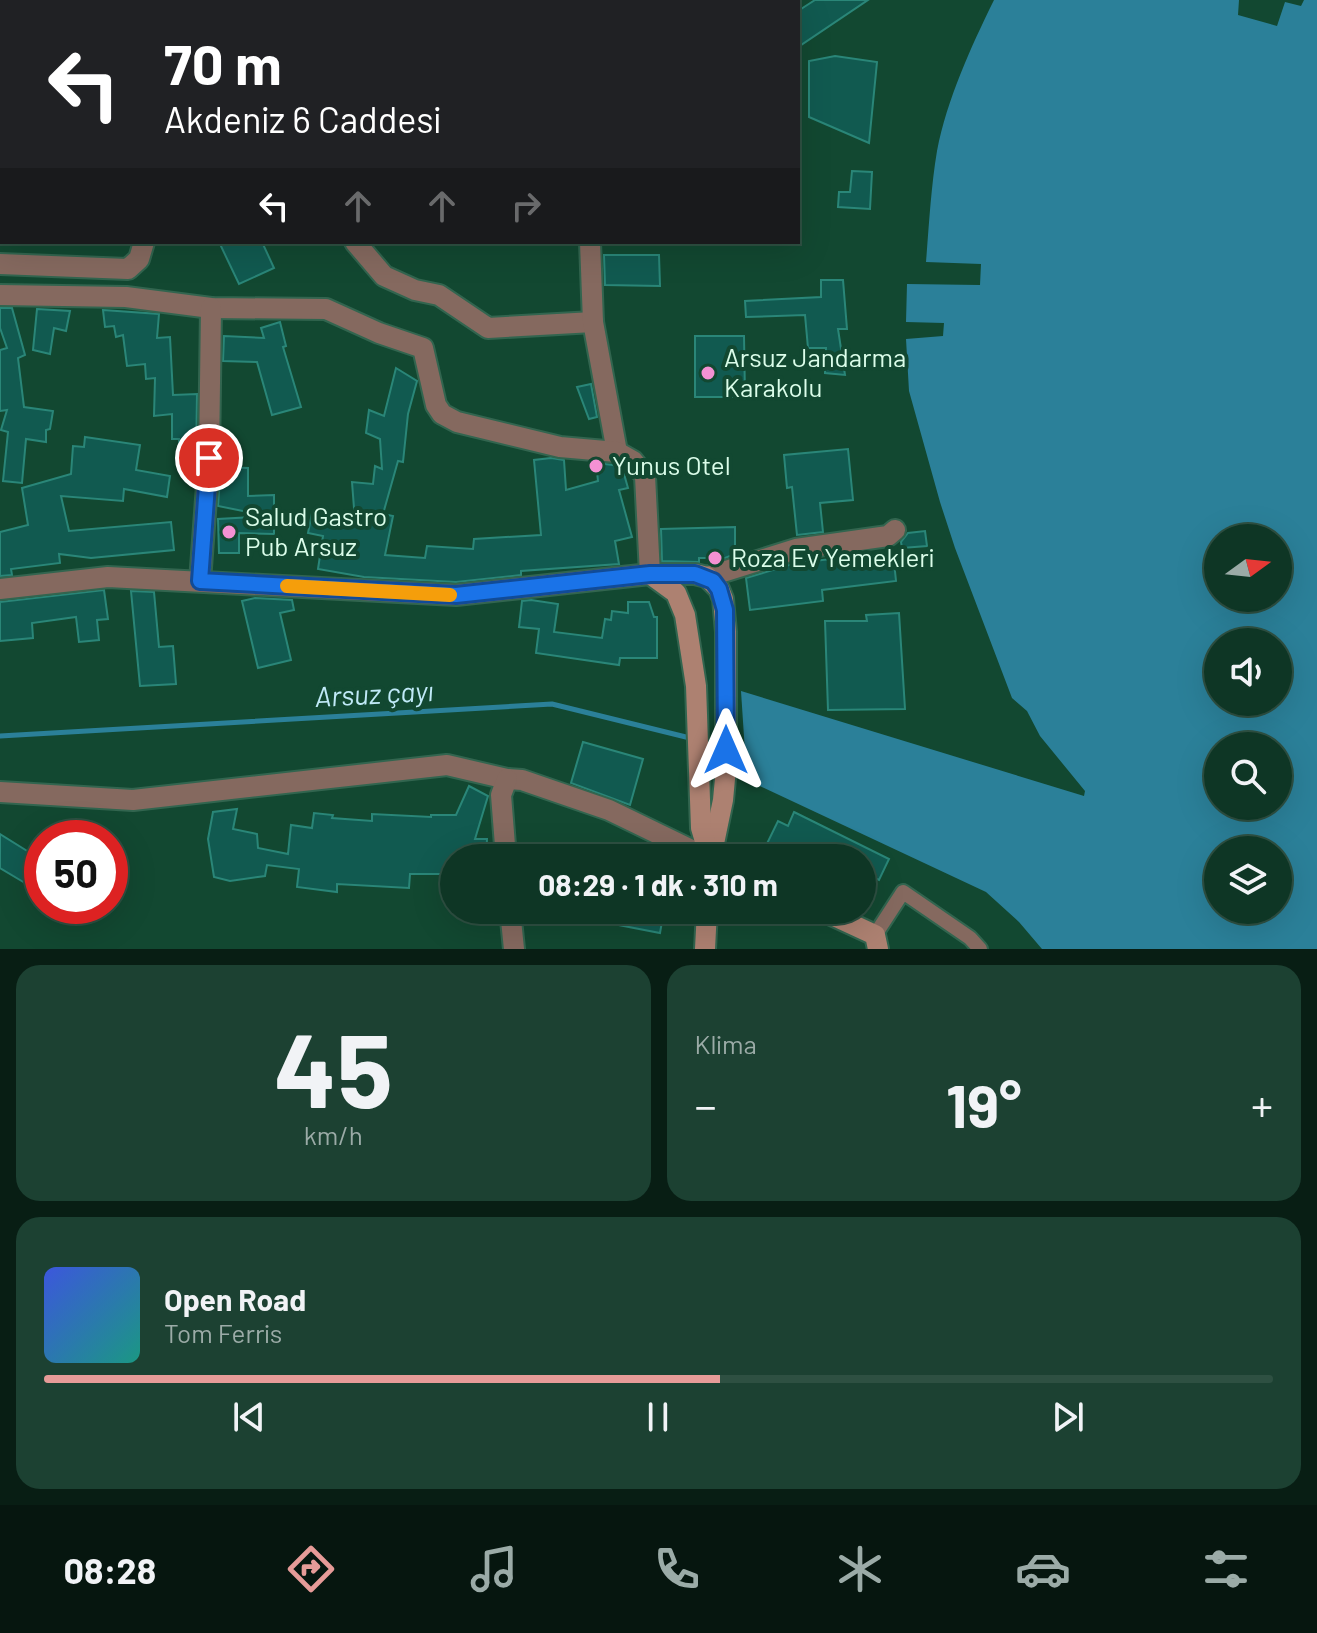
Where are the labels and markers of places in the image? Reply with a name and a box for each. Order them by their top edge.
place label: Arsuz Jandarma Karakolu [724,341,906,402]
marker: Arsuz Jandarma Karakolu [699,364,717,382]
pin [175,424,243,492]
place label: Yunus Otel [612,449,731,480]
marker: Yunus Otel [587,457,605,475]
place label: Salud Gastro Pub Arsuz [245,500,387,561]
marker: Salud Gastro Pub Arsuz [220,523,238,541]
place label: Roza Ev Yemekleri [731,541,934,572]
marker: Roza Ev Yemekleri [706,549,724,567]

